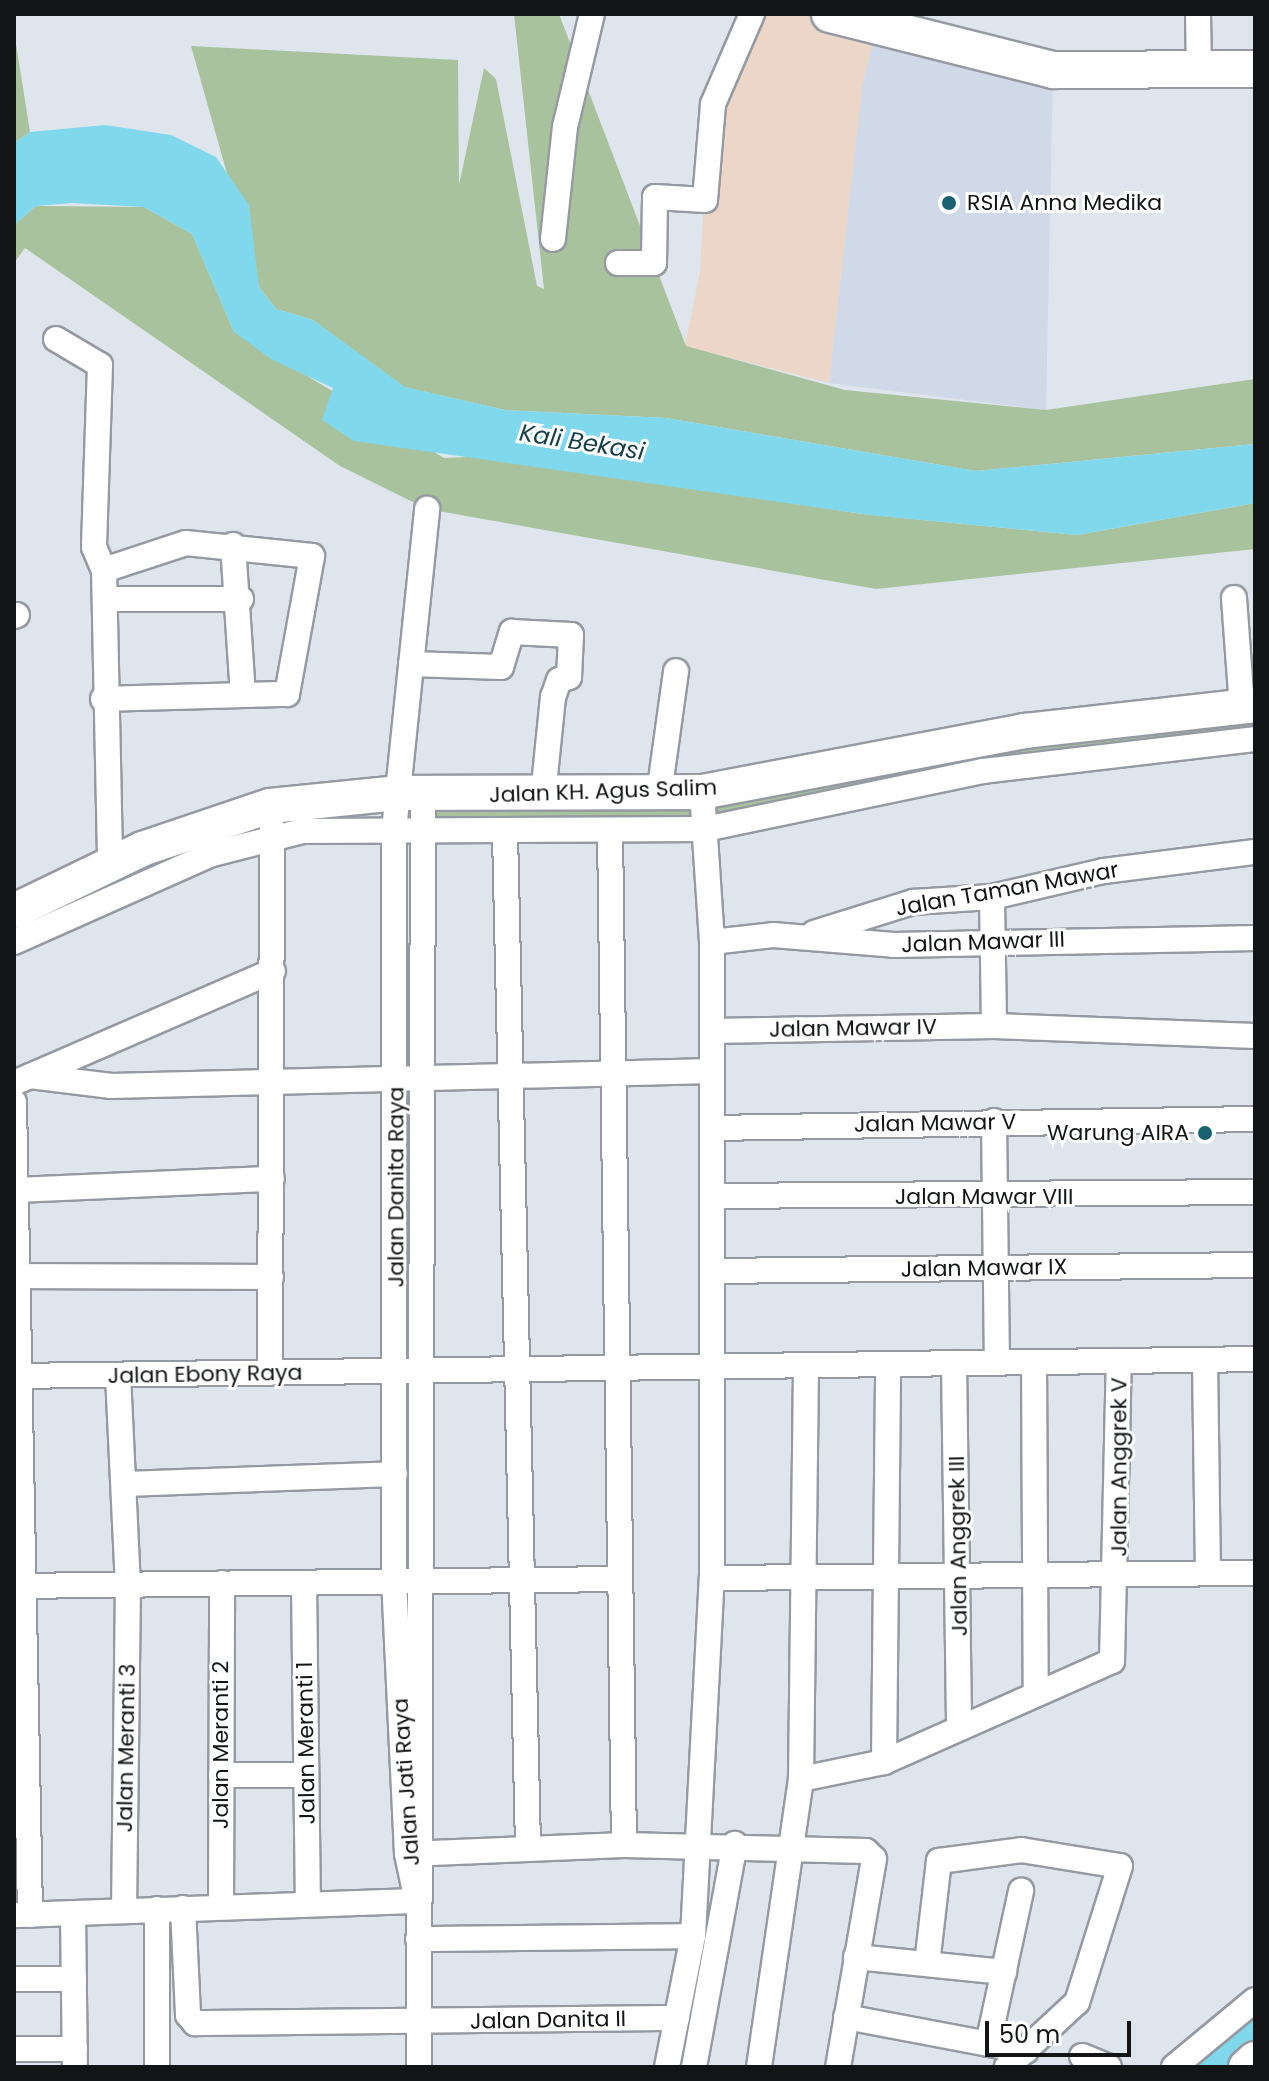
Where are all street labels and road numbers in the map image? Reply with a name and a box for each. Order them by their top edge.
street label: Jalan KH. Agus Salim [489,774,717,808]
street label: Jalan Taman Mawar [893,856,1121,922]
street label: Jalan Mawar III [901,926,1065,958]
street label: Jalan Mawar IV [769,1013,937,1043]
street label: Jalan Danita Raya [383,1087,409,1287]
street label: Jalan Mawar V [854,1108,1016,1138]
street label: Jalan Mawar VIII [895,1184,1073,1210]
street label: Jalan Mawar IX [900,1253,1068,1283]
street label: Jalan Ebony Raya [107,1359,303,1389]
street label: Jalan Anggrek V [1106,1377,1132,1557]
street label: Jalan Anggrek III [943,1455,973,1637]
street label: Jalan Meranti 2 [208,1661,234,1829]
street label: Jalan Meranti 1 [291,1661,321,1825]
street label: Jalan Meranti 3 [111,1663,141,1833]
street label: Jalan Jati Raya [387,1697,425,1867]
street label: Jalan Danita II [470,2005,626,2035]

